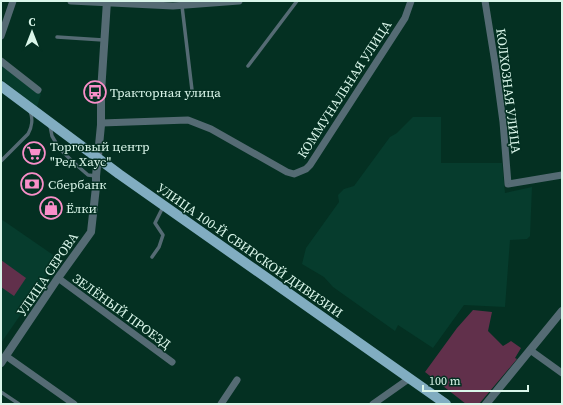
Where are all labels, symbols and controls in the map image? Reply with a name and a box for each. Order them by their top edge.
north arrow [12,12,52,52]
text: С [29,15,36,30]
street label: КОММУНАЛЬНАЯ УЛИЦА [293,17,396,161]
street label: КОЛХОЗНАЯ УЛИЦА [492,28,525,155]
bus stop icon: Тракторная улица [82,79,108,105]
place label: Тракторная улица [110,84,221,101]
place label: Торговый центр "Ред Хаус" [50,138,150,170]
supermarket icon: Торговый центр "Ред Хаус" [21,140,47,166]
bank icon: Сбербанк [19,171,45,197]
place label: Сбербанк [48,176,106,193]
street label: УЛИЦА 100-Й СВИРСКОЙ ДИВИЗИИ [153,179,346,321]
shop icon: Ёлки [38,195,64,221]
place label: Ёлки [66,200,97,217]
street label: УЛИЦА СЕРОВА [13,229,82,320]
street label: ЗЕЛЁНЫЙ ПРОЕЗД [69,270,174,353]
scale bar [423,367,528,393]
text: 100 m [429,373,461,389]

